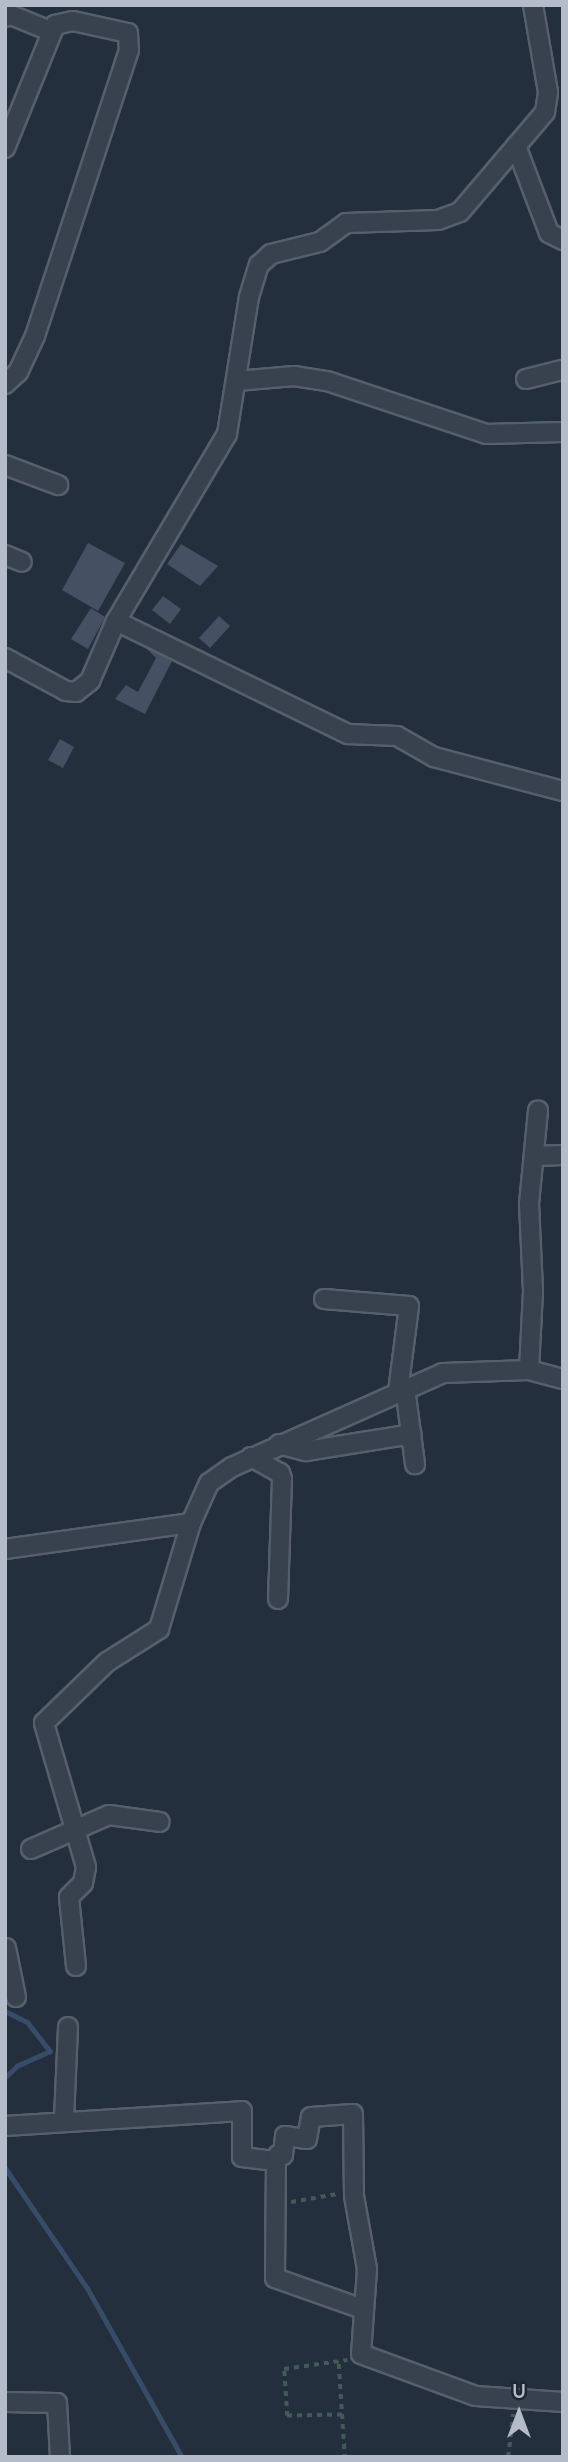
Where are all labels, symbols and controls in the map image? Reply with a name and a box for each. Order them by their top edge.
north arrow [484,2378,554,2448]
text: U [512,2380,526,2403]

